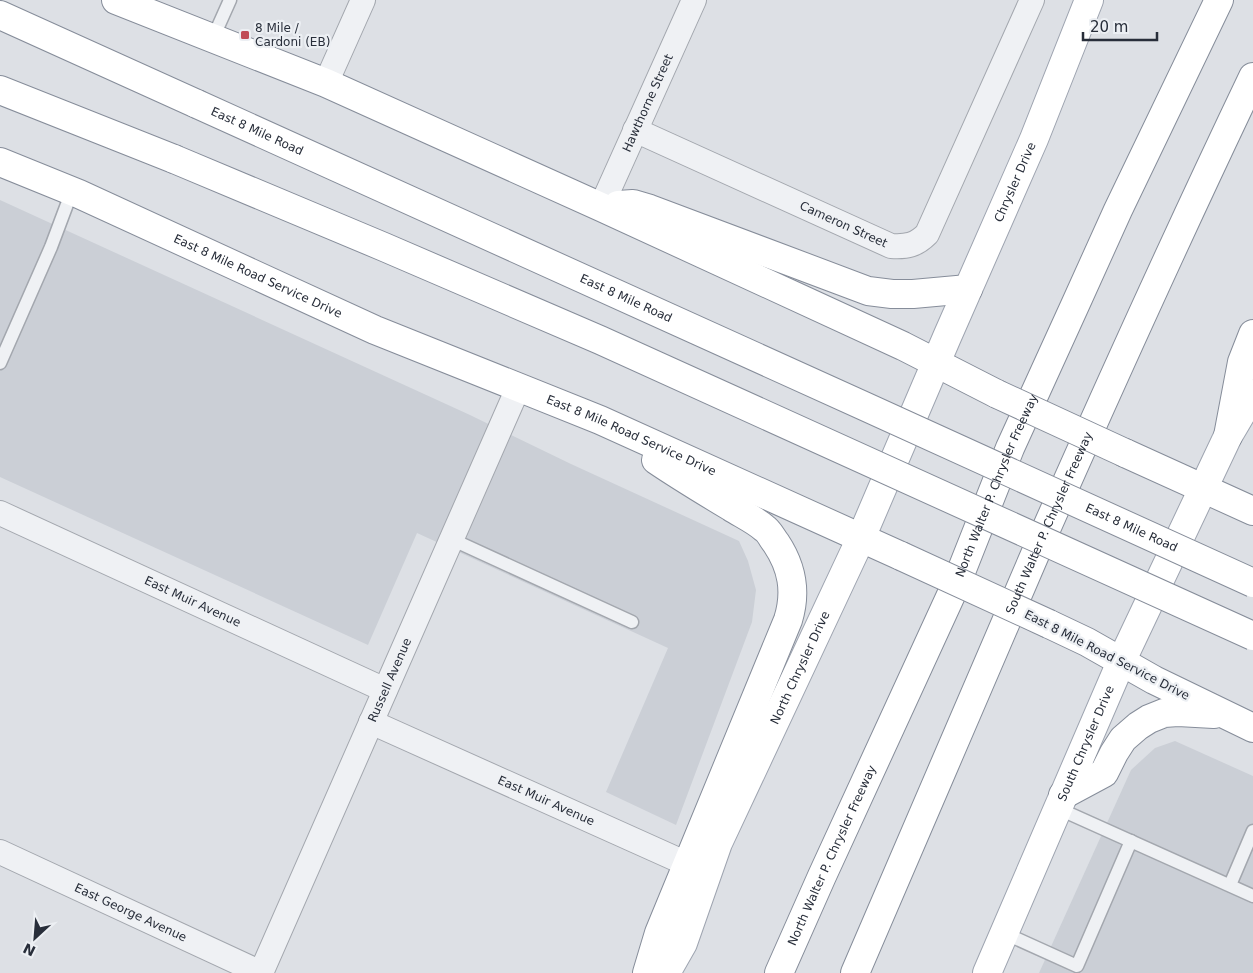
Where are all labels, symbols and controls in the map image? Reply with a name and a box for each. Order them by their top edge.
scale bar [1083,10,1157,42]
text: 20 m [1090,18,1128,36]
place label: 8 Mile / Cardoni (EB) [255,21,330,49]
marker: 8 Mile / Cardoni (EB) [239,29,251,41]
street label: Hawthorne Street [620,52,676,154]
street label: East 8 Mile Road [209,104,305,158]
street label: Chrysler Drive [991,140,1039,224]
street label: Cameron Street [798,199,890,251]
street label: East 8 Mile Road Service Drive [171,231,344,321]
street label: East 8 Mile Road [578,271,674,325]
street label: East 8 Mile Road Service Drive [544,392,718,478]
street label: North Walter P. Chrysler Freeway [953,392,1041,579]
street label: South Walter P. Chrysler Freeway [1003,430,1095,616]
street label: East 8 Mile Road [1083,501,1180,555]
street label: East Muir Avenue [142,573,243,630]
street label: East 8 Mile Road Service Drive [1022,607,1192,703]
street label: North Chrysler Drive [768,609,833,727]
street label: Russell Avenue [365,636,414,724]
street label: South Chrysler Drive [1055,683,1117,803]
street label: North Walter P. Chrysler Freeway [785,763,879,948]
street label: East Muir Avenue [496,773,597,828]
street label: East George Avenue [72,881,189,945]
north arrow [10,913,60,963]
text: N [21,940,38,959]

